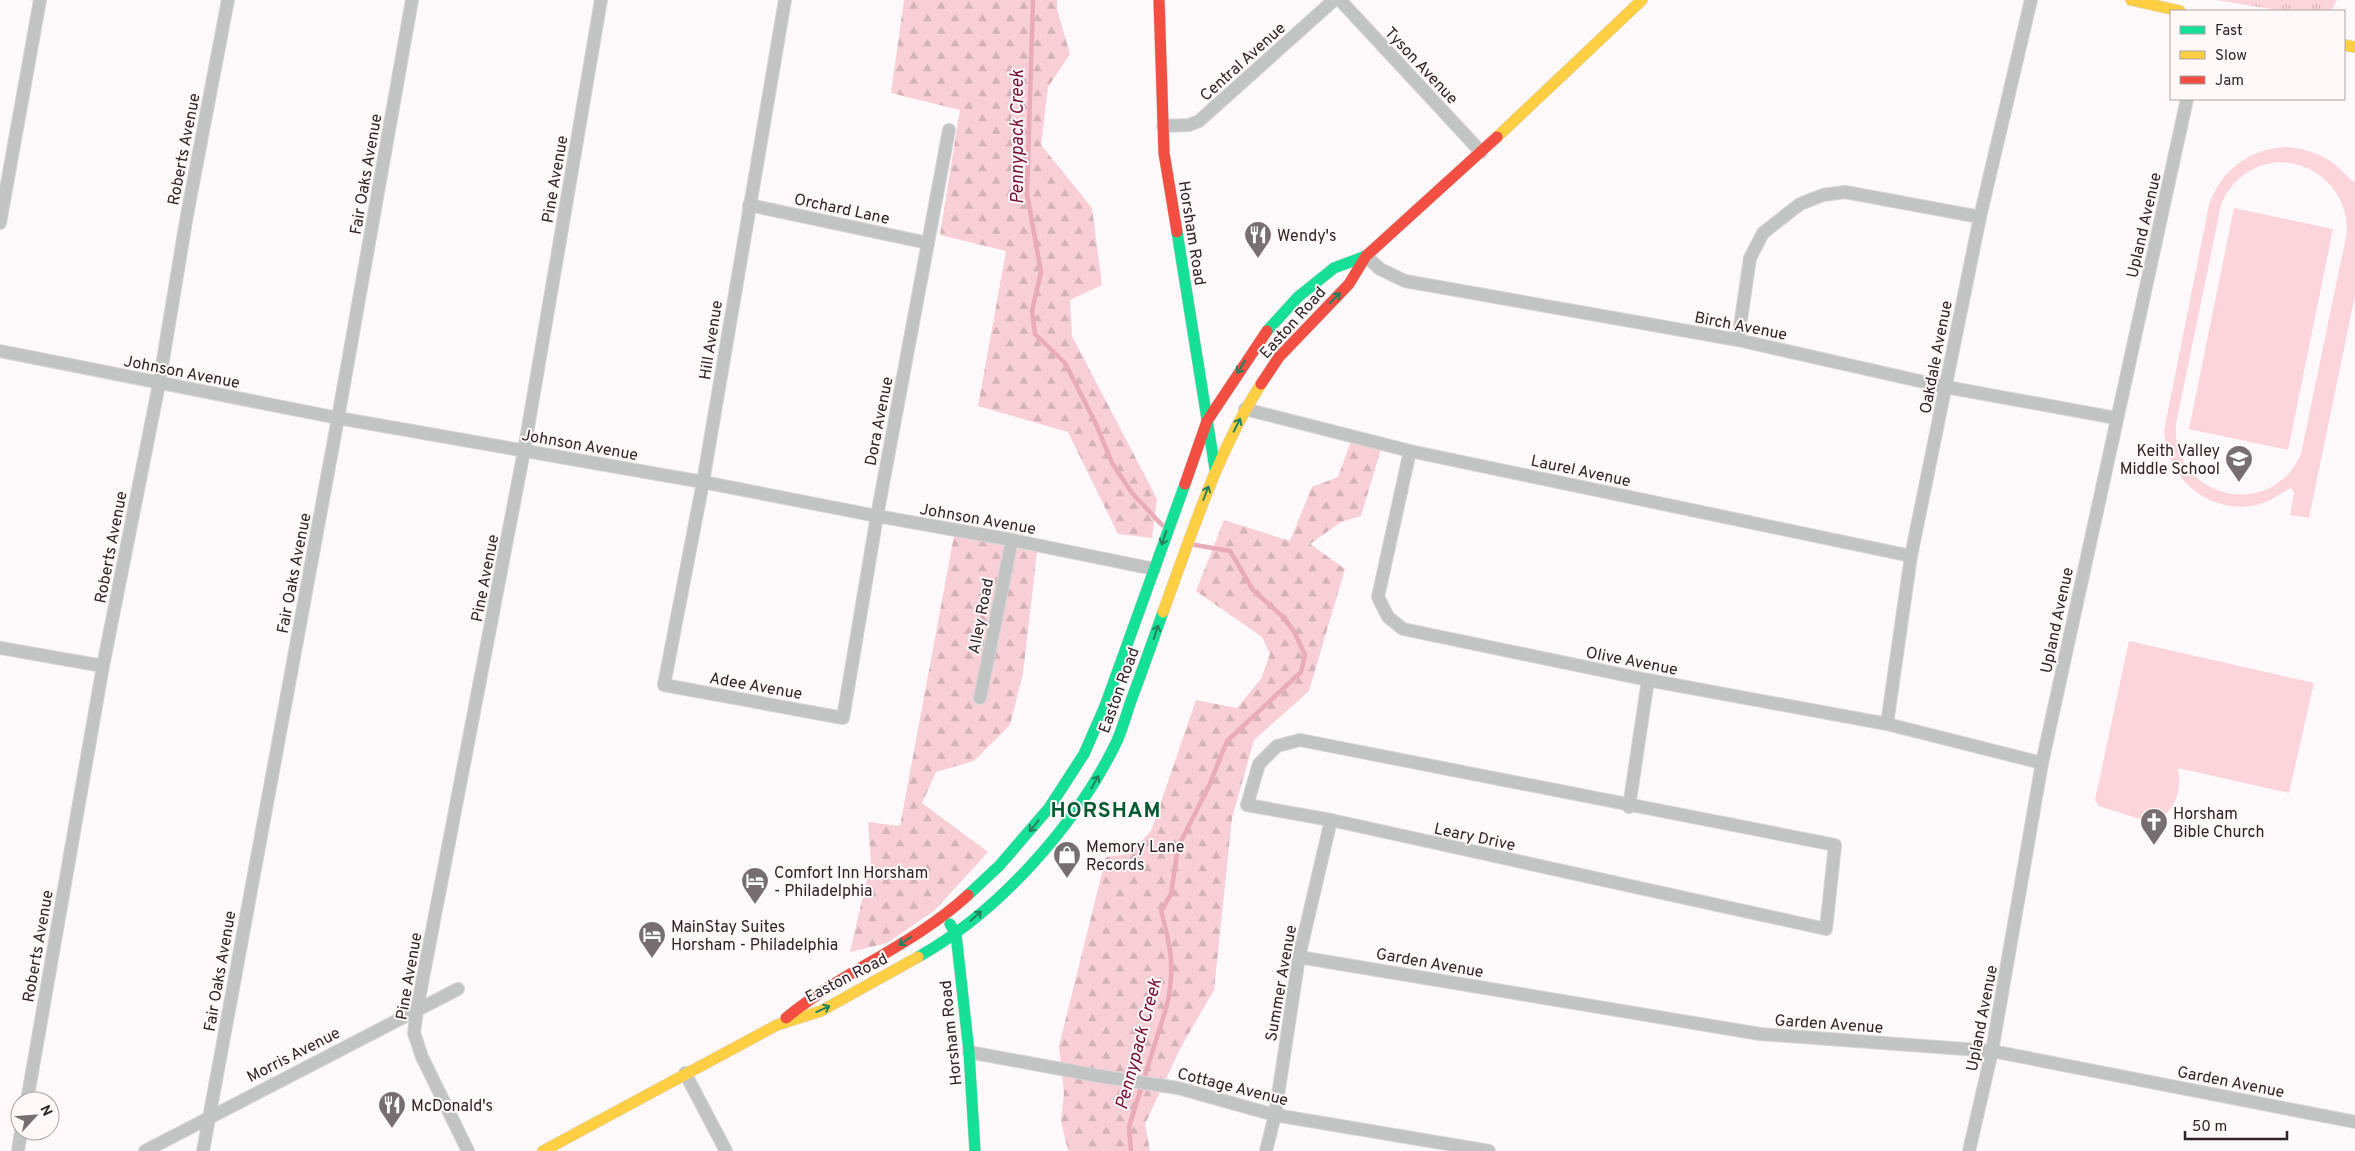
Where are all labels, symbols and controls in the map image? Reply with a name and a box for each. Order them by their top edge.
legend [2170,10,2345,100]
street label: Central Avenue [1196,19,1290,106]
text: Fast [2215,22,2243,41]
street label: Tyson Avenue [1380,23,1461,109]
text: Slow [2215,47,2247,66]
water label: Pennypack Creek [1007,69,1030,204]
text: Jam [2215,72,2244,91]
street label: Roberts Avenue [164,92,206,207]
street label: Fair Oaks Avenue [347,112,387,236]
street label: Pine Avenue [538,134,574,225]
street label: Upland Avenue [2123,171,2167,280]
street label: Horsham Road [1173,180,1209,287]
street label: Orchard Lane [792,190,891,230]
restaurant icon: Wendy's [1243,220,1273,259]
place label: Wendy's [1277,227,1337,247]
street label: Easton Road [1256,283,1331,363]
one-way arrow [1329,292,1341,304]
street label: Hill Avenue [696,299,728,382]
street label: Oakdale Avenue [1916,299,1958,416]
street label: Birch Avenue [1693,308,1789,346]
street label: Johnson Avenue [122,352,241,394]
one-way arrow [1235,360,1245,374]
street label: Dora Avenue [862,375,898,468]
one-way arrow [1232,418,1242,433]
street label: Johnson Avenue [520,426,639,466]
place label: Keith Valley Middle School [2120,442,2220,480]
school or university icon: Keith Valley Middle School [2224,444,2254,483]
street label: Laurel Avenue [1529,452,1632,492]
one-way arrow [1201,486,1211,501]
street label: Roberts Avenue [91,490,133,605]
street label: Johnson Avenue [918,500,1037,540]
street label: Fair Oaks Avenue [273,511,316,635]
one-way arrow [1159,530,1168,546]
street label: Pine Avenue [468,533,504,624]
street label: Upland Avenue [2037,566,2079,675]
street label: Alley Road [965,577,999,656]
one-way arrow [1152,625,1162,641]
street label: Olive Avenue [1584,643,1679,681]
street label: Easton Road [1095,645,1145,736]
street label: Adee Avenue [708,669,804,705]
one-way arrow [1090,776,1100,790]
district label: HORSHAM [1051,798,1161,825]
place label: Horsham Bible Church [2173,805,2264,843]
church icon: Horsham Bible Church [2139,807,2169,846]
one-way arrow [1028,820,1039,833]
street label: Leary Drive [1432,820,1517,856]
place label: Memory Lane Records [1086,838,1184,876]
shop icon: Memory Lane Records [1052,840,1082,879]
place label: Comfort Inn Horsham - Philadelphia [774,864,928,902]
hotel icon: Comfort Inn Horsham - Philadelphia [740,866,770,905]
street label: Roberts Avenue [19,889,59,1004]
street label: Fair Oaks Avenue [201,909,241,1033]
one-way arrow [969,910,982,922]
place label: MainStay Suites Horsham - Philadelphia [671,918,838,956]
hotel icon: MainStay Suites Horsham - Philadelphia [637,920,667,959]
street label: Summer Avenue [1262,924,1302,1043]
street label: Pine Avenue [392,931,428,1022]
one-way arrow [899,937,913,947]
street label: Garden Avenue [1374,945,1485,983]
street label: Easton Road [802,949,891,1008]
street label: Upland Avenue [1963,964,2003,1073]
water label: Pennypack Creek [1111,976,1168,1112]
street label: Horsham Road [937,979,967,1086]
one-way arrow [815,1004,830,1014]
street label: Garden Avenue [1774,1011,1884,1039]
street label: Morris Avenue [244,1024,344,1088]
street label: Garden Avenue [2175,1063,2286,1103]
street label: Cottage Avenue [1175,1064,1290,1111]
restaurant icon: McDonald's [377,1090,407,1129]
north arrow [10,1091,60,1141]
place label: McDonald's [411,1097,493,1117]
text: N [35,1103,55,1119]
scale bar [2185,1108,2288,1140]
text: 50 m [2192,1118,2227,1137]

